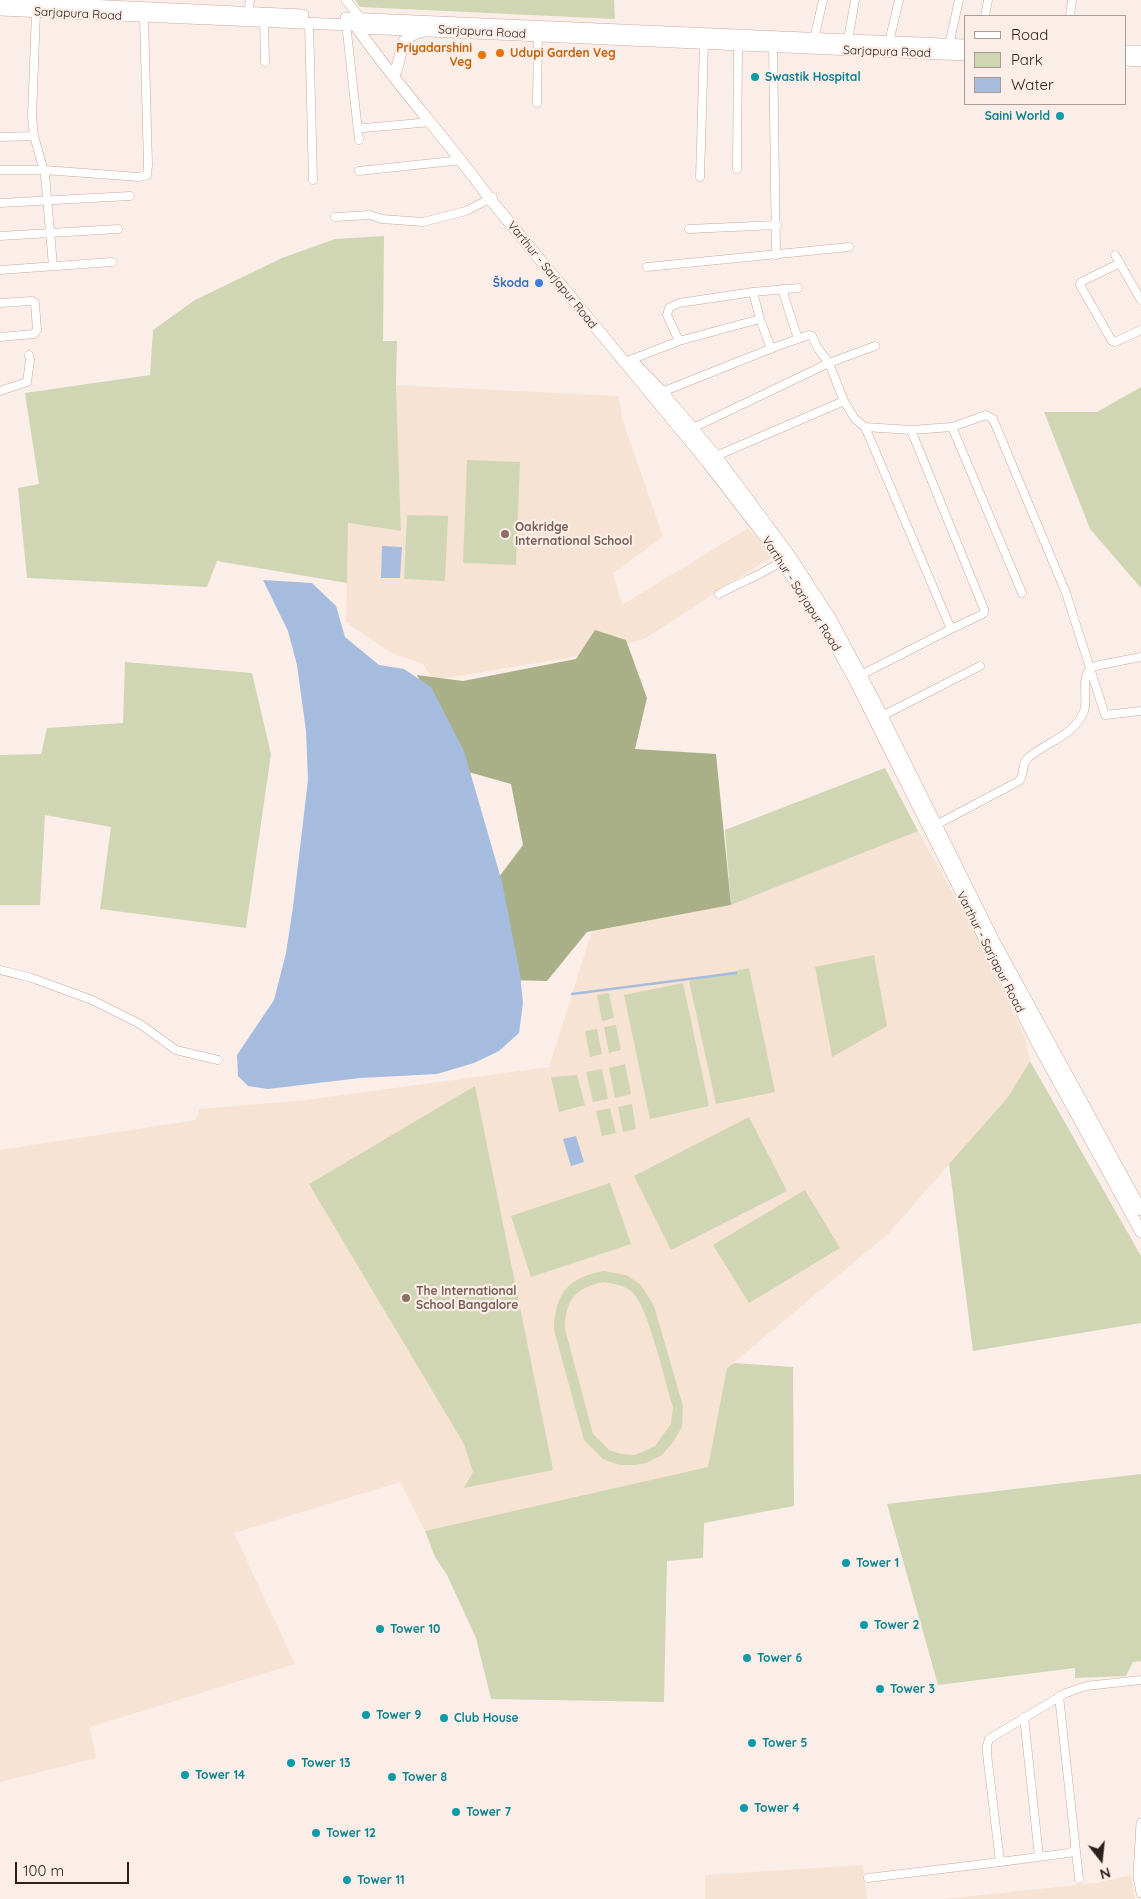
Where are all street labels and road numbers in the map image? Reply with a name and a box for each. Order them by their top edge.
street label: Sarjapura Road [34,5,122,23]
street label: Sarjapura Road [438,23,526,41]
street label: Sarjapura Road [843,43,931,61]
street label: Varthur - Sarjapur Road [504,218,600,332]
street label: Varthur - Sarjapur Road [758,534,844,654]
street label: Varthur - Sarjapur Road [953,889,1027,1015]

